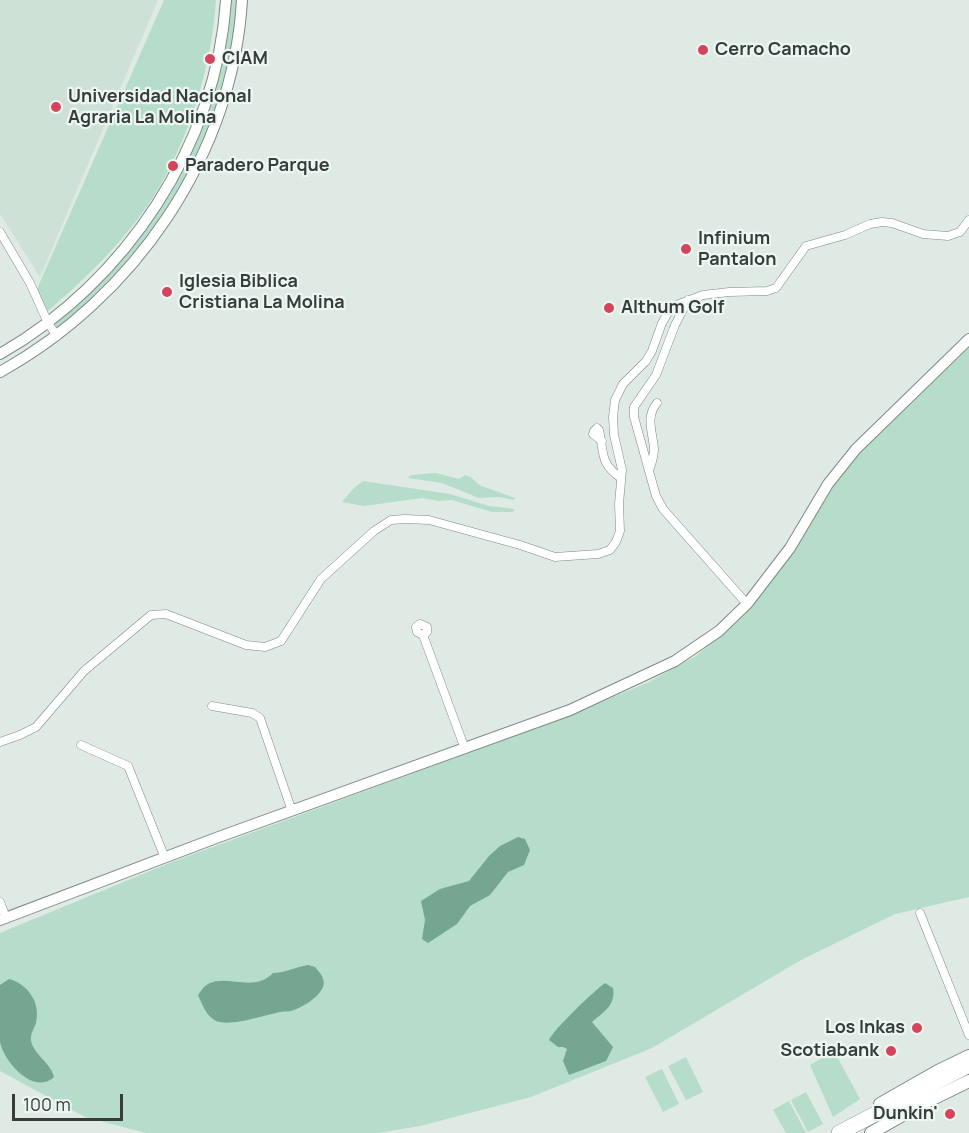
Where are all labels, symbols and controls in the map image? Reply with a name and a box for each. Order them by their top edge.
place label: Cerro Camacho [715,39,851,61]
marker: Cerro Camacho [696,43,710,57]
place label: CIAM [222,48,268,70]
marker: CIAM [203,52,217,66]
place label: Universidad Nacional Agraria La Molina [68,86,252,128]
marker: Universidad Nacional Agraria La Molina [49,100,63,114]
place label: Paradero Parque [185,155,330,177]
marker: Paradero Parque [166,159,180,173]
place label: Infinium Pantalon [698,228,776,270]
marker: Infinium Pantalon [679,242,693,256]
place label: Iglesia Biblica Cristiana La Molina [179,271,345,314]
marker: Iglesia Biblica Cristiana La Molina [160,285,174,299]
place label: Althum Golf [621,297,724,319]
marker: Althum Golf [602,301,616,315]
place label: Los Inkas [825,1017,905,1039]
marker: Los Inkas [910,1021,924,1035]
place label: Scotiabank [780,1040,879,1062]
marker: Scotiabank [884,1044,898,1058]
scale bar [15,1082,126,1120]
text: 100 m [23,1092,71,1116]
place label: Dunkin' [873,1103,938,1125]
marker: Dunkin' [943,1107,957,1121]

